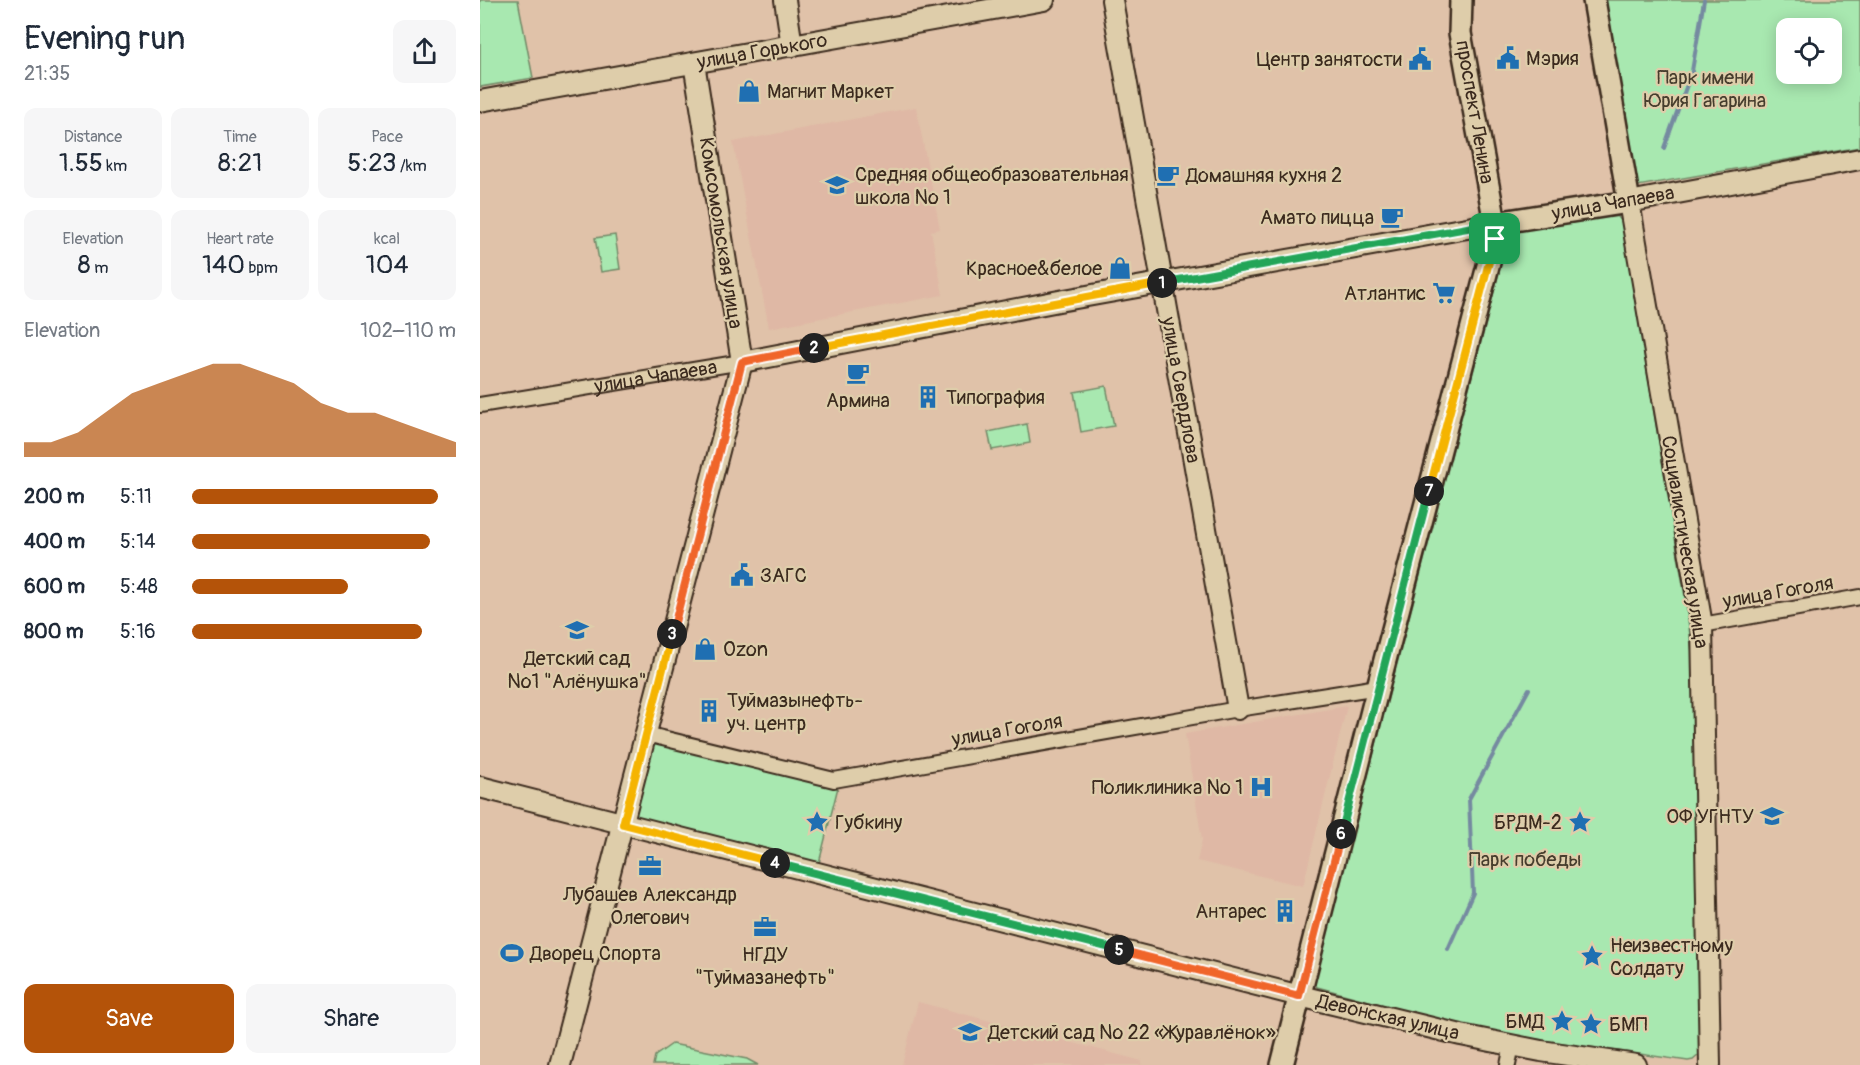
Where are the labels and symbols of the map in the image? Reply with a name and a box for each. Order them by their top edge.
street label: улица Горького [694,27,829,75]
street label: проспект Ленина [1450,38,1500,186]
public building icon: Мэрия [1495,45,1521,71]
public building icon: Центр занятости [1407,46,1433,72]
place label: Мэрия [1526,46,1579,71]
place label: Центр занятости [1256,47,1402,72]
park label: Парк имени Юрия Гагарина [1644,65,1766,113]
shop icon: Магнит Маркет [736,78,762,104]
place label: Магнит Маркет [767,79,894,104]
street label: Комсомольская улица [694,136,748,330]
place label: Средняя общеобразовательная школа № 1 [855,162,1129,210]
cafe icon: Домашняя кухня 2 [1155,162,1181,188]
place label: Домашняя кухня 2 [1185,163,1342,188]
school or university icon: Средняя общеобразовательная школа № 1 [824,172,850,198]
street label: улица Чапаева [1549,180,1676,226]
cafe icon: Амато пицца [1379,204,1405,230]
place label: Амато пицца [1260,205,1374,230]
pin [1469,213,1520,264]
shop icon: Красное&белое [1107,255,1133,281]
place label: Красное&белое [966,256,1102,281]
pin: 1 [1147,268,1177,298]
supermarket icon: Атлантис [1431,280,1457,306]
place label: Атлантис [1344,281,1426,306]
street label: улица Свердлова [1156,314,1206,465]
pin: 2 [799,333,829,363]
street label: улица Чапаева [591,354,719,399]
cafe icon: Армина [845,360,871,386]
building icon: Типография [915,384,941,410]
place label: Типография [946,385,1045,410]
place label: Армина [826,388,890,413]
street label: Социалистическая улица [1656,434,1714,650]
pin: 7 [1414,476,1444,506]
public building icon: ЗАГС [729,562,755,588]
place label: ЗАГС [760,563,807,588]
street label: улица Гоголя [1720,570,1835,614]
school or university icon: Детский сад №1 "Алёнушка" [564,617,590,643]
pin: 3 [657,619,687,649]
shop icon: Ozon [692,636,718,662]
place label: Ozon [723,637,768,662]
place label: Детский сад №1 "Алёнушка" [507,646,647,694]
place label: Туймазынефть- уч. центр [726,688,863,736]
building icon: Туймазынефть- уч. центр [696,698,722,724]
street label: улица Гоголя [949,708,1064,752]
hospital icon: Поликлиника № 1 [1248,774,1274,800]
place label: Поликлиника № 1 [1092,775,1243,800]
school or university icon: ОФ УГНТУ [1759,803,1785,829]
place label: ОФ УГНТУ [1666,804,1754,829]
place icon: Губкину [804,809,830,835]
place icon: БРДМ-2 [1567,809,1593,835]
place label: Губкину [835,810,903,835]
place label: БРДМ-2 [1494,810,1562,835]
pin: 6 [1326,819,1356,849]
park label: Парк победы [1469,847,1581,872]
pin: 4 [760,848,790,878]
office icon: Лубашев Александр Олегович [637,853,663,879]
place label: Лубашев Александр Олегович [562,882,737,930]
building icon: Антарес [1272,898,1298,924]
place label: Антарес [1195,899,1267,924]
office icon: НГДУ "Туймазанефть" [752,914,778,940]
place label: Неизвестному Солдату [1610,933,1733,981]
pin: 5 [1104,935,1134,965]
sports icon: Дворец Спорта [499,940,525,966]
place label: Дворец Спорта [529,941,661,966]
place label: НГДУ "Туймазанефть" [695,942,835,990]
place icon: Неизвестному Солдату [1579,943,1605,969]
street label: Девонская улица [1313,988,1462,1046]
place icon: БМД [1549,1008,1575,1034]
place label: БМД [1506,1009,1545,1034]
place icon: БМП [1578,1011,1604,1037]
place label: БМП [1609,1012,1647,1037]
school or university icon: Детский сад № 22 «Журавлёнок» [957,1019,983,1045]
place label: Детский сад № 22 «Журавлёнок» [987,1020,1276,1045]

